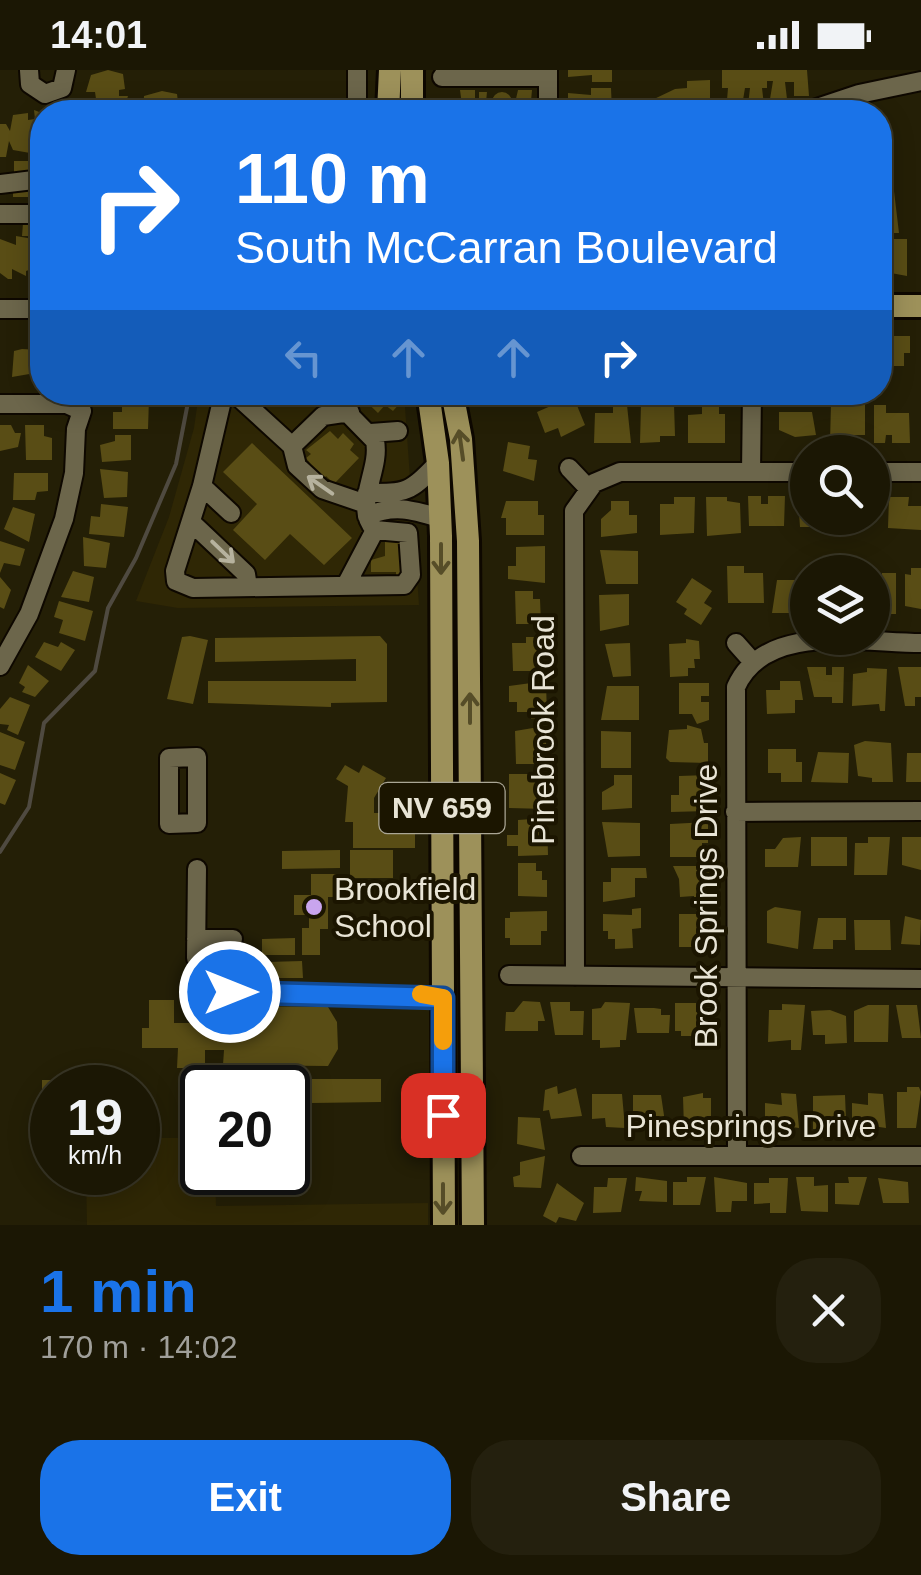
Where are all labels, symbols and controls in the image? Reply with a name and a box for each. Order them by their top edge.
text: 14:01 [50,14,147,56]
icon: right [70,140,200,270]
text: 110 m [235,140,430,218]
text: South McCarran Boulevard [235,222,778,273]
icon: left [276,330,331,385]
icon: ahead [381,330,436,385]
icon: ahead [486,330,541,385]
icon: right [591,330,646,385]
one-way arrow [452,430,470,462]
map controls [790,435,890,655]
button: search [790,435,890,535]
one-way arrow [306,475,334,496]
one-way arrow [211,540,235,564]
one-way arrow [432,542,450,575]
button: layers [790,555,890,655]
street label: Pinebrook Road [525,615,561,845]
one-way arrow [460,692,480,724]
street label: Brook Springs Drive [688,764,724,1048]
road number: NV 659 [380,783,504,833]
place label: Brookfield School [334,871,476,944]
marker: Brookfield School [303,896,325,918]
position arrow [178,940,282,1044]
speed limit sign: 20 [180,1065,310,1195]
pin [401,1073,486,1158]
icon: arrive [416,1088,471,1143]
text: 19 [67,1090,123,1146]
street label: Pinesprings Drive [626,1108,876,1144]
text: km/h [68,1141,122,1169]
one-way arrow [434,1182,452,1215]
text: 1 min [40,1258,197,1325]
button: close [776,1258,881,1363]
text: 170 m · 14:02 [40,1329,237,1365]
button: Exit [40,1440,451,1555]
button: Share [471,1440,881,1555]

